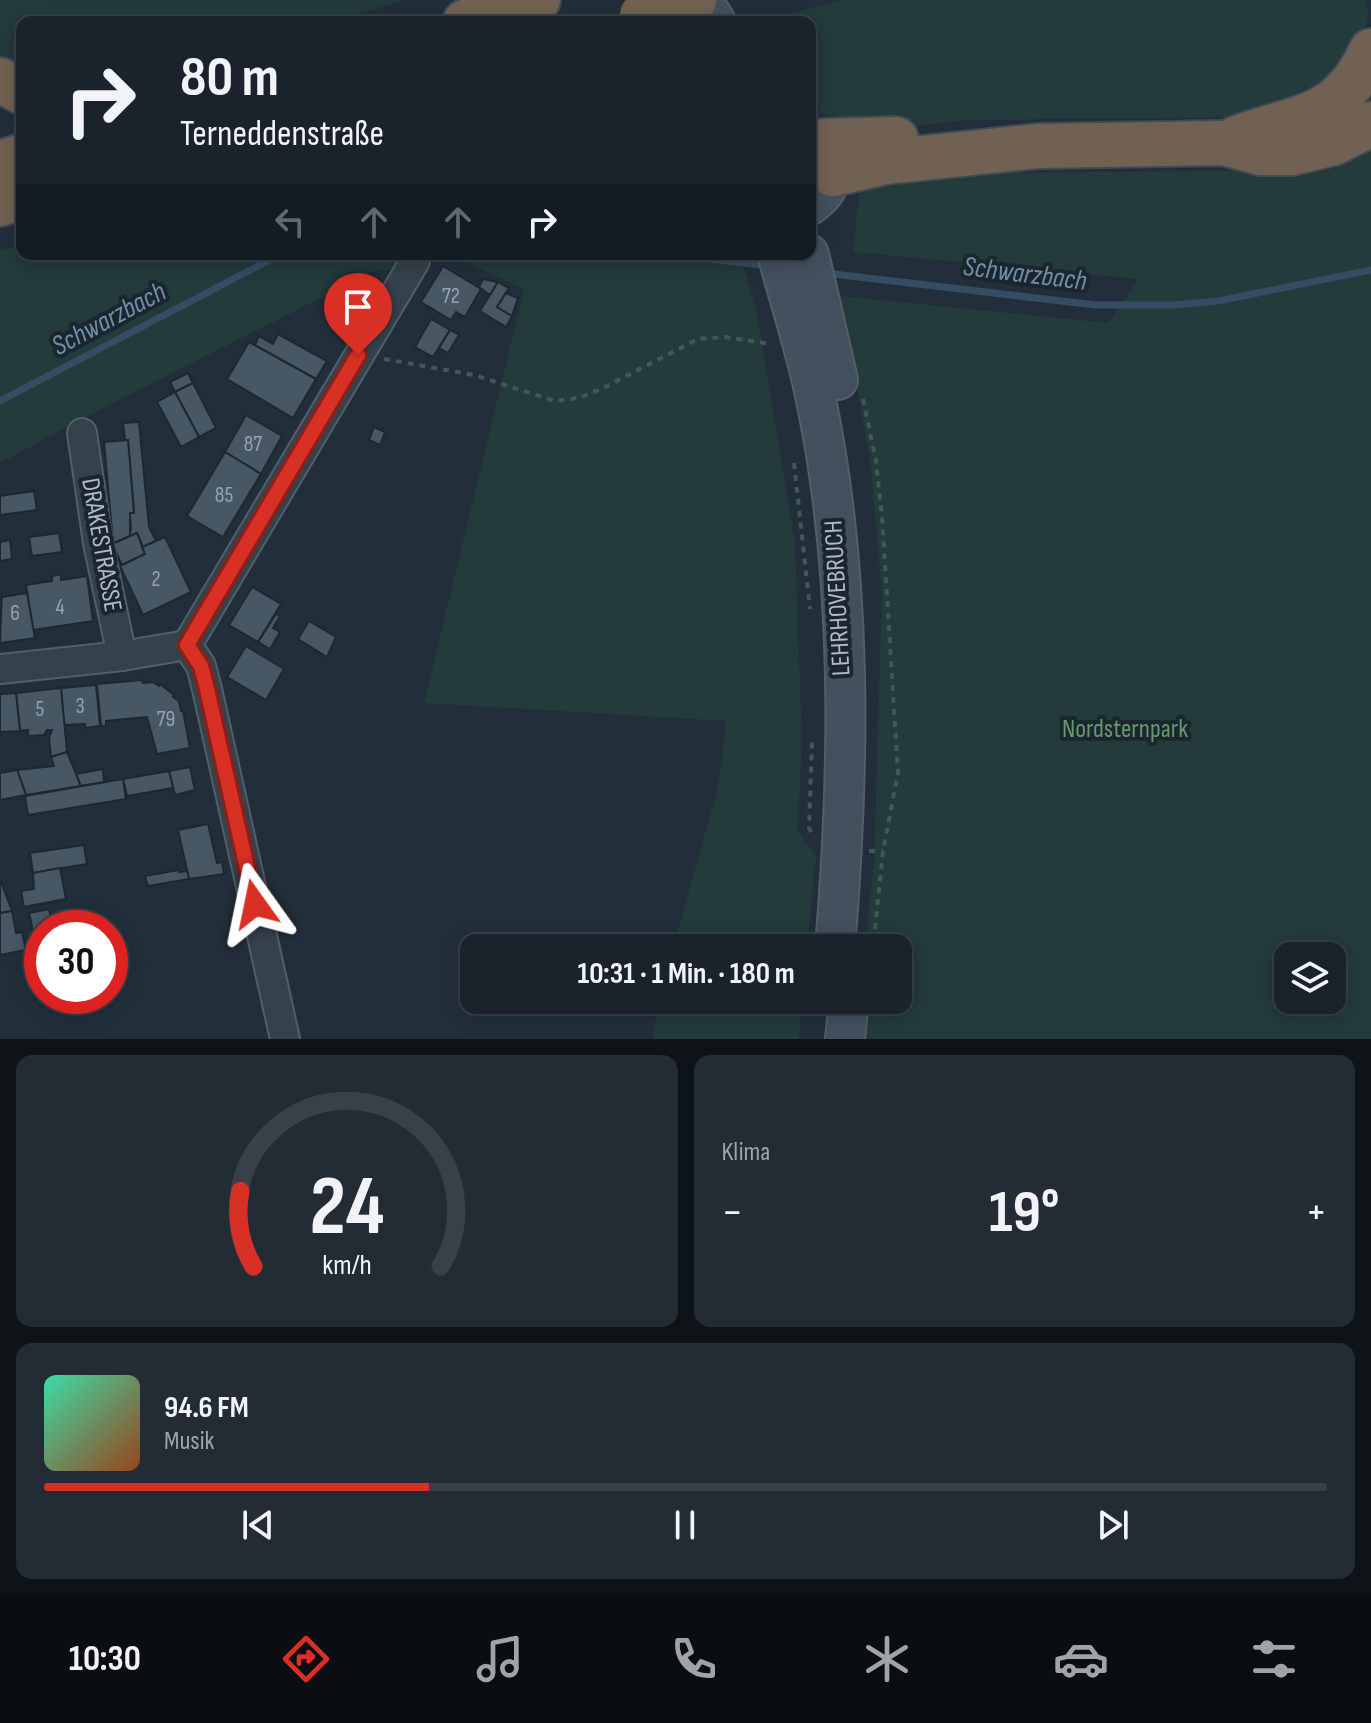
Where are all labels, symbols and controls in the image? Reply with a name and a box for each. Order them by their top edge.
text: 80 m [180,45,279,112]
icon: right [48,48,152,152]
text: Terneddenstraße [180,113,384,156]
icon: left [268,200,312,244]
icon: ahead [352,200,396,244]
icon: ahead [436,200,480,244]
icon: right [520,200,564,244]
water label: Schwarzbach [961,250,1089,298]
pin [324,273,392,355]
water label: Schwarzbach [46,275,172,363]
house number: 72 [442,283,460,310]
icon: arrive [336,285,380,329]
house number: 87 [244,431,262,458]
street label: DRAKESTRASSE [74,476,128,614]
house number: 85 [215,482,233,509]
street label: LEHRHOVEBRUCH [818,519,858,677]
house number: 2 [151,566,161,593]
house number: 4 [55,594,65,621]
house number: 6 [10,600,20,627]
house number: 3 [75,693,85,720]
house number: 5 [36,696,45,723]
house number: 79 [157,706,175,733]
park label: Nordsternpark [1062,714,1188,745]
position arrow [213,862,297,946]
speed limit sign: 30 [24,910,128,1014]
map controls [1274,942,1346,1014]
button: layers [1274,942,1346,1014]
text: 10:31 · 1 Min. · 180 m [577,956,795,992]
text: Klima [722,1137,770,1168]
text: 24 [309,1158,384,1258]
text: 19° [989,1177,1060,1249]
text: − [722,1186,743,1239]
text: + [1305,1186,1327,1239]
text: km/h [322,1248,371,1283]
text: 94.6 FM [164,1390,249,1426]
text: Musik [164,1426,214,1457]
icon: previous [236,1503,280,1547]
icon: pause [663,1503,707,1547]
icon: next [1091,1503,1135,1547]
icon: directions [278,1631,334,1687]
icon: music [472,1631,528,1687]
icon: phone [666,1631,722,1687]
icon: climate [859,1631,915,1687]
icon: car [1053,1631,1109,1687]
icon: filters [1246,1631,1302,1687]
text: 10:30 [69,1638,141,1681]

